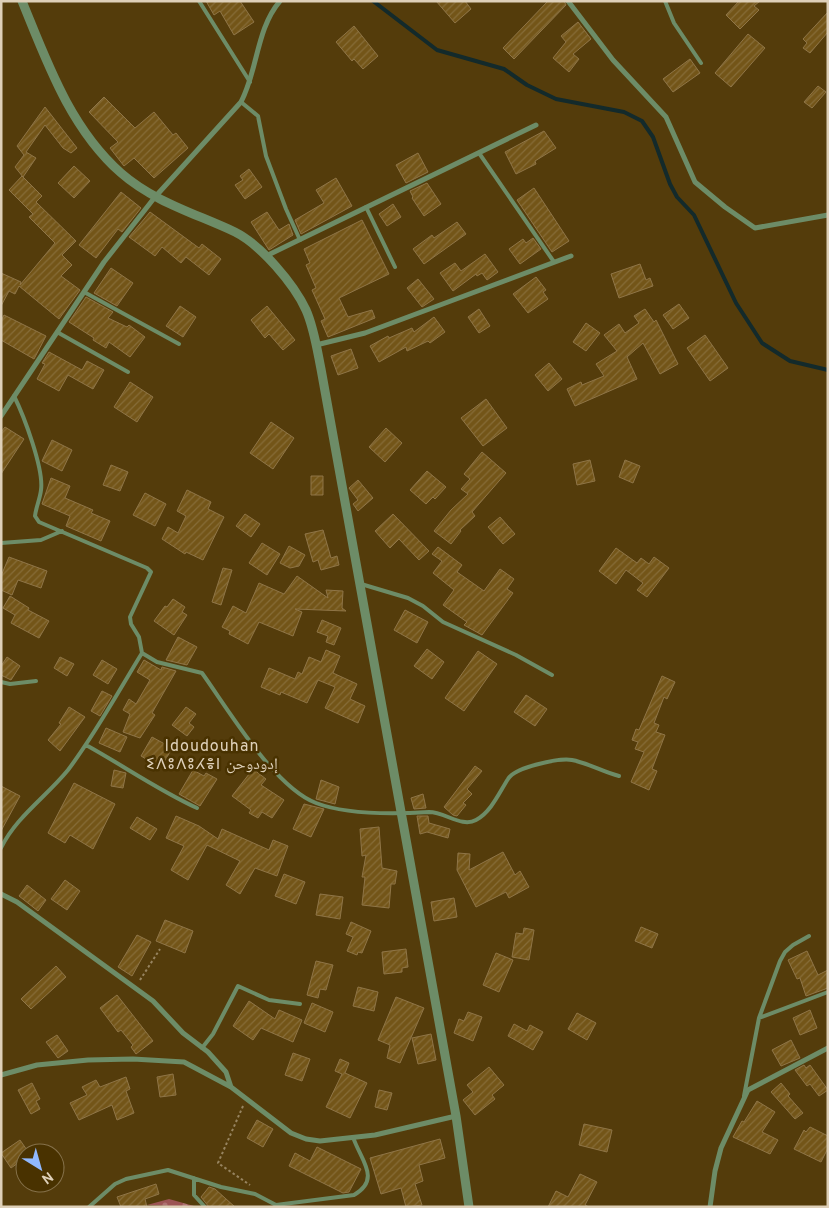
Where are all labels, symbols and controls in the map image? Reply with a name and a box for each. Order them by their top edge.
district label: Idoudouhan ⵉⴷⵓⴷⵓⵃⴻⵏ إدودوحن [146,737,278,775]
north arrow [15,1143,65,1193]
text: N [38,1167,56,1187]

